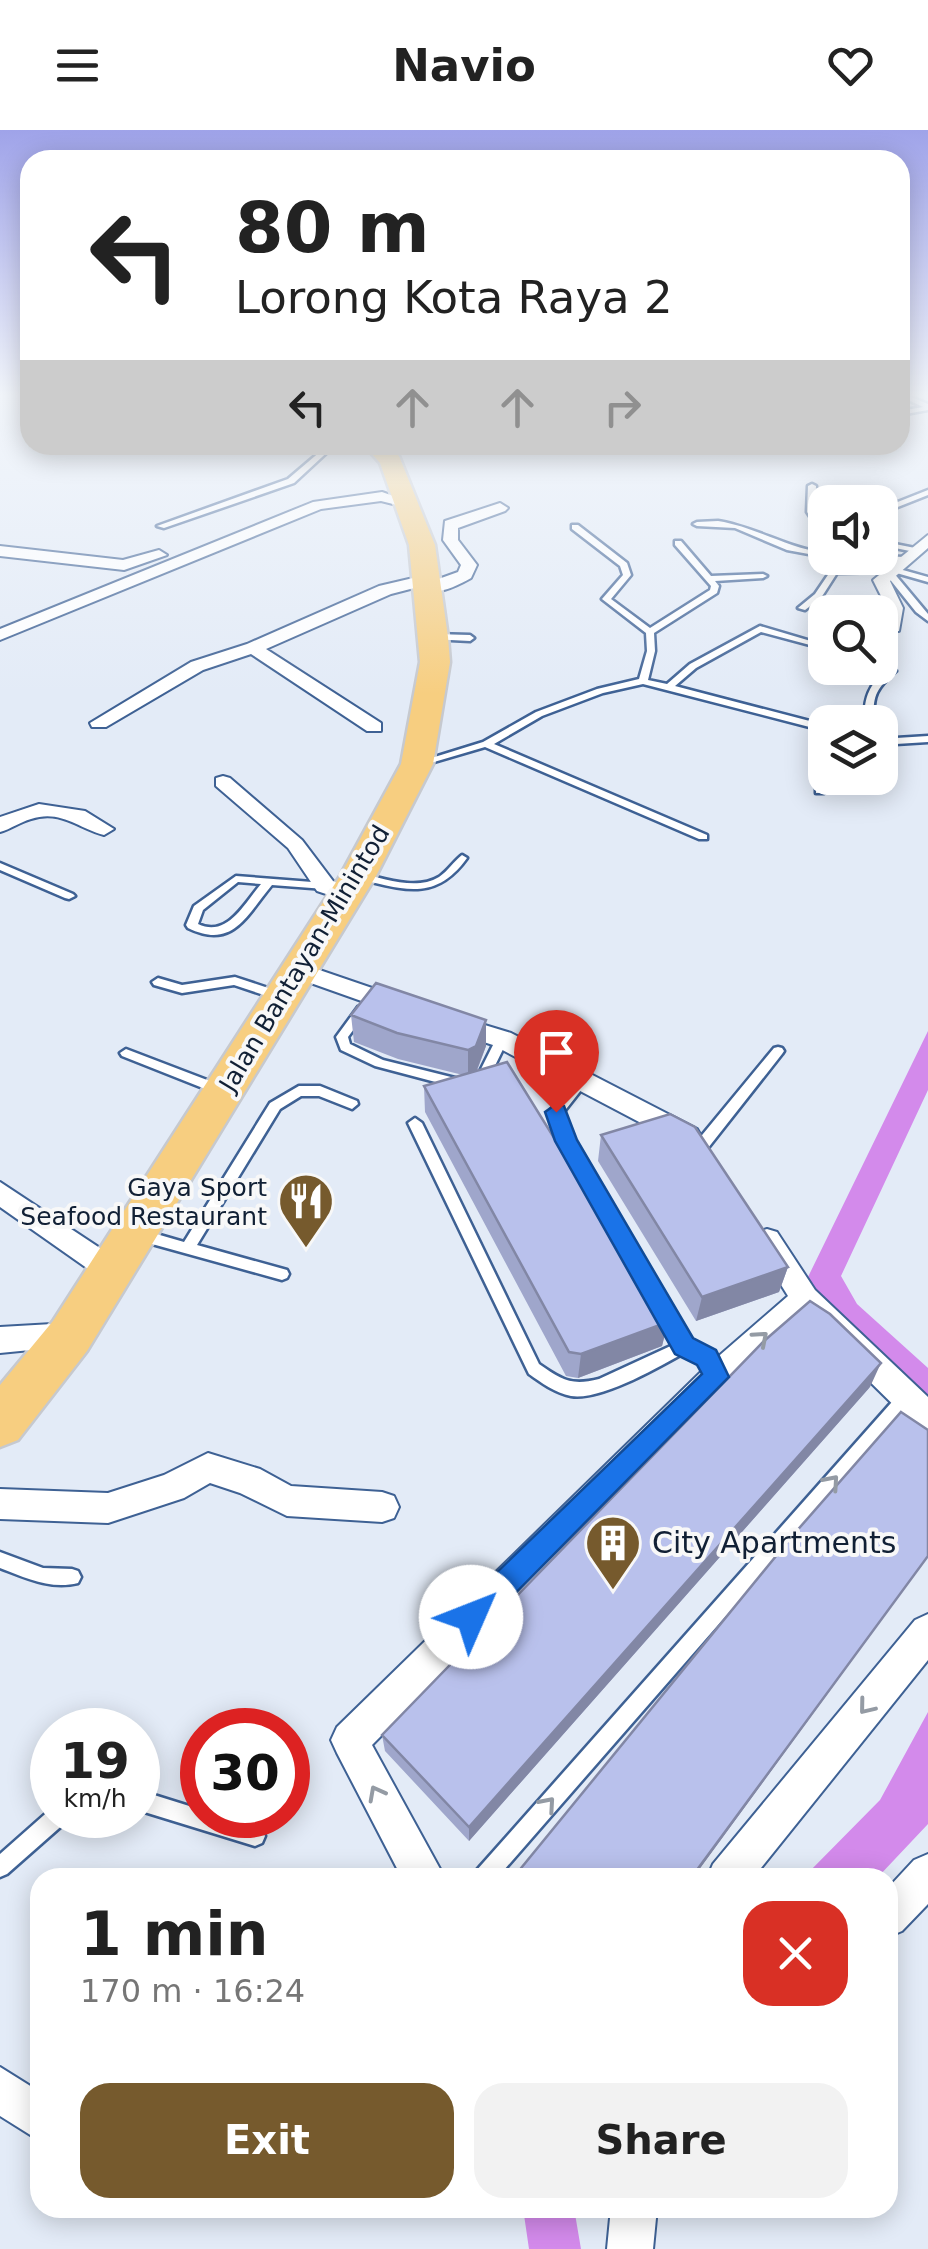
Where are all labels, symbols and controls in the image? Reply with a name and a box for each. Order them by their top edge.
icon: menu [50,38,105,93]
icon: heart [823,38,878,93]
text: Navio [392,39,536,92]
text: 80 m [235,187,430,269]
icon: left [70,190,200,320]
text: Lorong Kota Raya 2 [235,271,673,324]
icon: left [280,380,335,435]
icon: ahead [385,380,440,435]
icon: ahead [490,380,545,435]
icon: right [595,380,650,435]
map controls [808,485,898,795]
button: sound [808,485,898,575]
button: search [808,595,898,685]
button: layers [808,705,898,795]
street label: Jalan Bantayan-Minintod [212,820,395,1098]
pin [514,1010,599,1113]
icon: arrive [529,1025,584,1080]
restaurant icon: Gaya Sport Seafood Restaurant [276,1171,336,1250]
place label: Gaya Sport Seafood Restaurant [20,1173,267,1231]
one-way arrow [749,1332,767,1350]
one-way arrow [820,1475,838,1494]
building icon: City Apartments [583,1513,643,1592]
place label: City Apartments [652,1525,896,1560]
position arrow [419,1565,523,1669]
one-way arrow [860,1696,878,1714]
speed limit sign: 30 [180,1708,310,1838]
text: 19 [60,1732,130,1790]
text: km/h [63,1784,127,1813]
one-way arrow [369,1786,389,1804]
one-way arrow [536,1797,554,1816]
text: 1 min [80,1899,268,1969]
button: close [743,1901,848,2006]
text: 170 m · 16:24 [80,1972,305,2010]
button: Exit [80,2083,454,2198]
button: Share [474,2083,848,2198]

